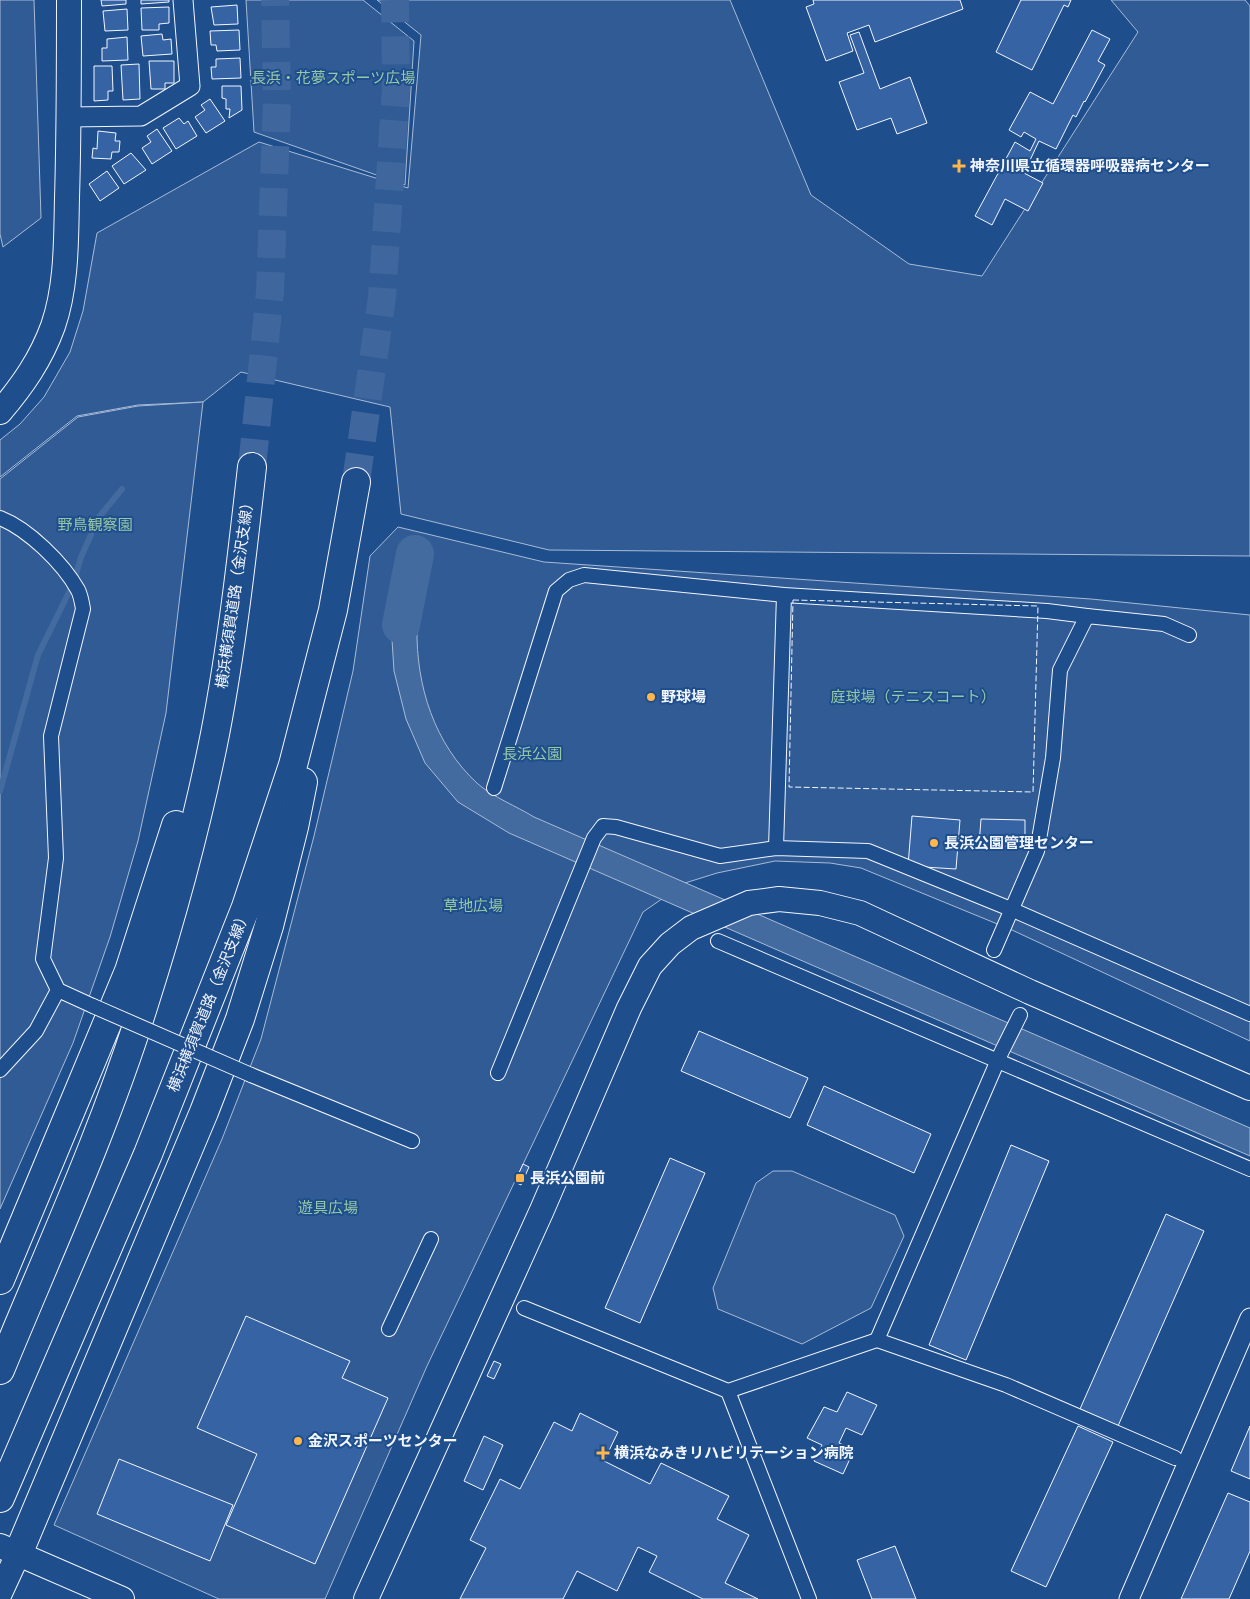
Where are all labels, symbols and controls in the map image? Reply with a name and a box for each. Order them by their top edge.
park label: 長浜・花夢スポーツ広場 [251,69,415,87]
place label: 神奈川県立循環器呼吸器病センター [969,157,1210,175]
marker: 神奈川県立循環器呼吸器病センター [952,159,966,173]
street label: 横浜横須賀道路（金沢支線） [213,494,257,690]
park label: 野鳥観察園 [57,516,133,534]
place label: 野球場 [661,688,706,706]
park label: 庭球場（テニスコート） [830,688,996,706]
marker: 野球場 [645,691,657,703]
park label: 長浜公園 [502,745,562,763]
place label: 長浜公園管理センター [944,834,1094,852]
marker: 長浜公園管理センター [928,837,940,849]
park label: 草地広場 [443,897,503,915]
street label: 横浜横須賀道路（金沢支線） [164,907,254,1095]
place label: 長浜公園前 [530,1169,605,1187]
marker: 長浜公園前 [514,1172,526,1184]
park label: 遊具広場 [298,1199,358,1217]
place label: 金沢スポーツセンター [308,1432,458,1450]
marker: 金沢スポーツセンター [292,1435,304,1447]
place label: 横浜なみきリハビリテーション病院 [614,1444,854,1462]
marker: 横浜なみきリハビリテーション病院 [596,1446,610,1460]

